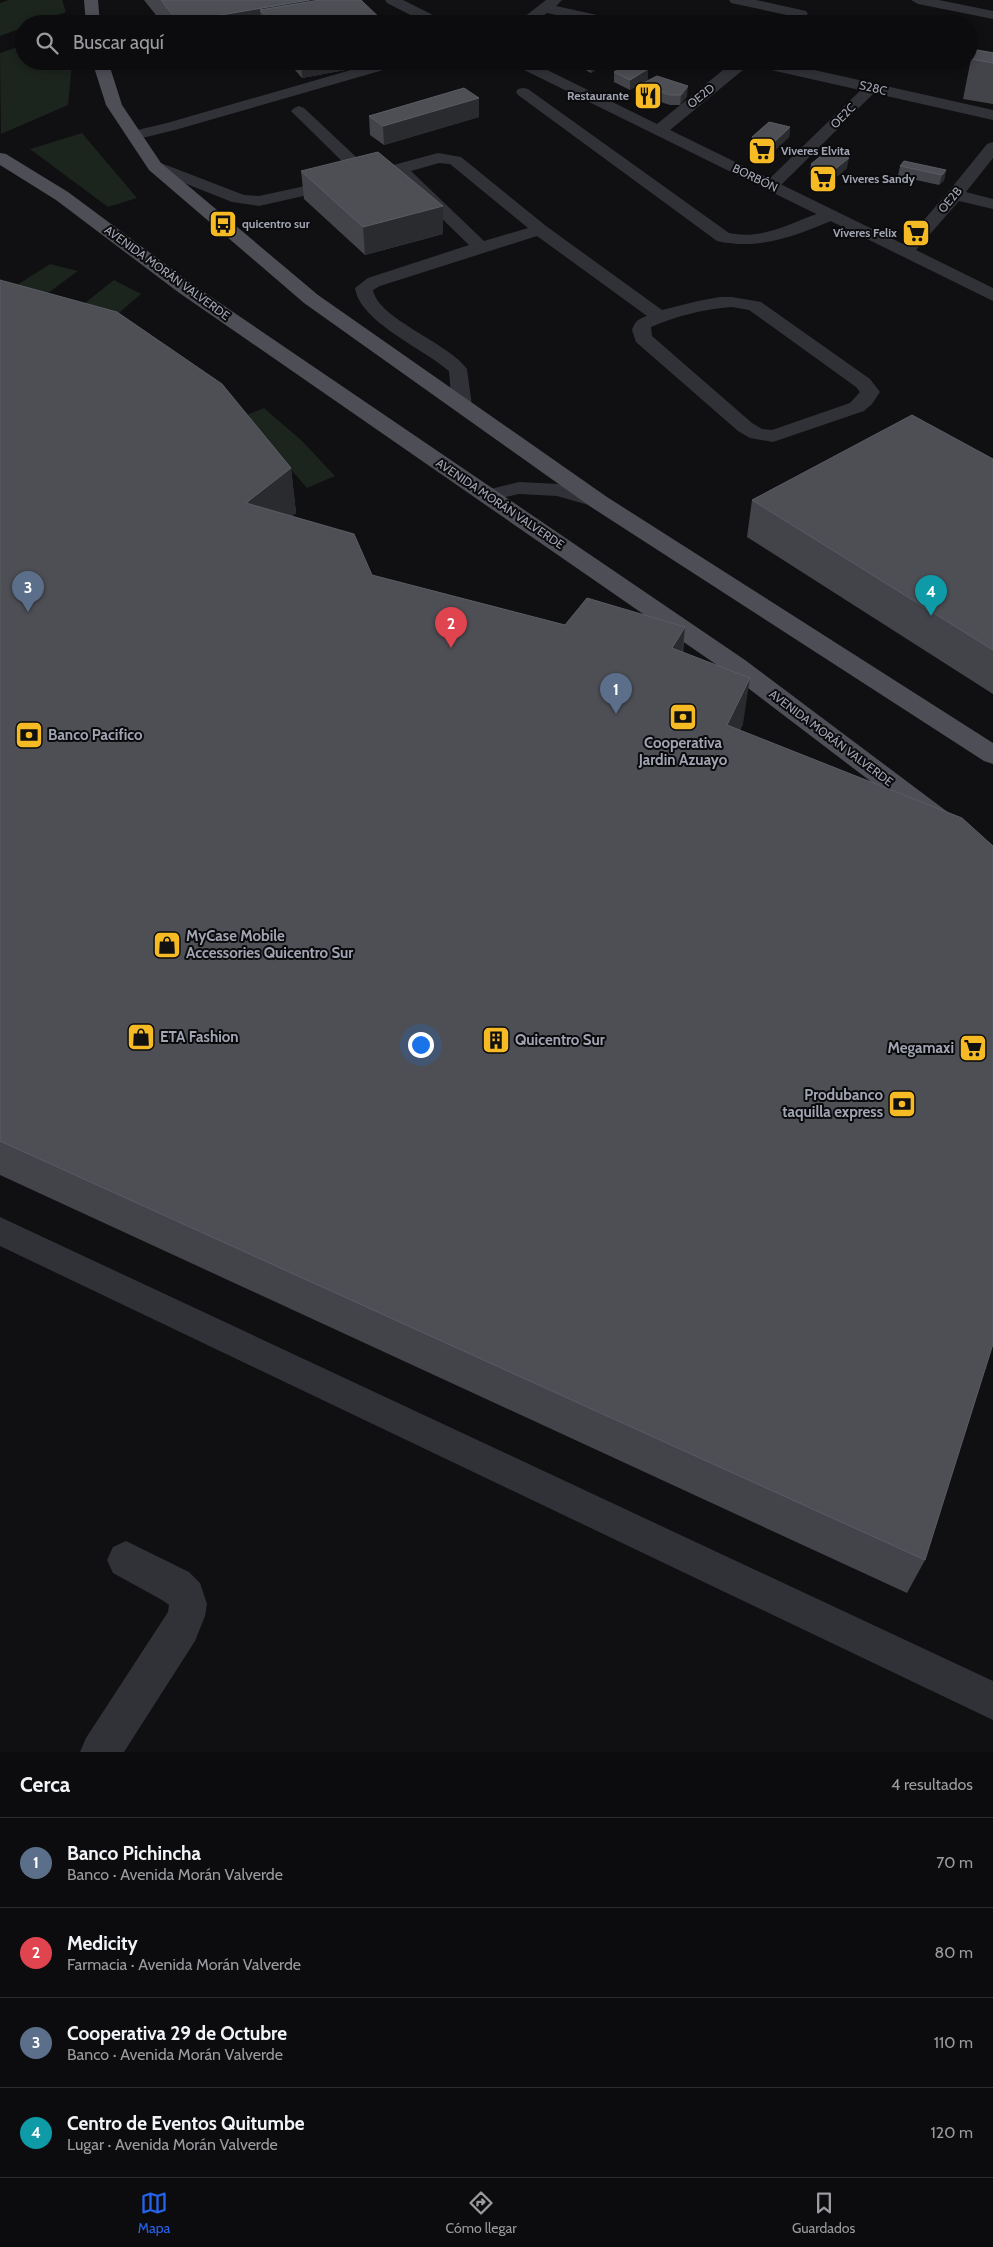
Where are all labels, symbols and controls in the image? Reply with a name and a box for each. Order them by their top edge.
search box [15,15,978,70]
icon: search [33,29,61,57]
text: Buscar aquí [73,31,164,54]
street label: S28C [858,77,888,98]
street label: OE2D [684,80,718,111]
restaurant icon: Restaurante [633,81,663,111]
place label: Restaurante [567,88,629,103]
street label: OE2C [827,100,858,131]
supermarket icon: Viveres Elvita [747,136,777,166]
place label: Viveres Elvita [781,143,850,158]
street label: BORBÓN [730,160,780,195]
supermarket icon: Viveres Sandy [808,164,838,194]
place label: Viveres Sandy [842,171,915,186]
street label: OE2B [934,184,965,216]
bus stop icon: quicentro sur [208,209,238,239]
place label: quicentro sur [242,216,310,231]
supermarket icon: Víveres Felix [901,218,931,248]
street label: AVENIDA MORÁN VALVERDE [102,222,233,323]
place label: Víveres Felix [833,225,897,240]
street label: AVENIDA MORÁN VALVERDE [433,455,567,552]
pin: 3 [12,571,44,612]
pin: 4 [915,575,947,616]
pin: 2 [435,607,467,648]
pin: 1 [600,673,632,714]
street label: AVENIDA MORÁN VALVERDE [766,686,896,789]
bank icon: Cooperativa Jardin Azuayo [668,702,698,732]
bank icon: Banco Pacifico [14,720,44,750]
place label: Banco Pacifico [48,726,143,744]
place label: Cooperativa Jardin Azuayo [638,734,728,769]
place label: MyCase Mobile Accessories Quicentro Sur [186,927,353,962]
shop icon: MyCase Mobile Accessories Quicentro Sur [152,930,182,960]
shop icon: ETA Fashion [126,1022,156,1052]
building icon: Quicentro Sur [481,1025,511,1055]
place label: ETA Fashion [160,1028,239,1046]
place label: Quicentro Sur [515,1031,605,1049]
your location [408,1032,434,1058]
supermarket icon: Megamaxi [958,1033,988,1063]
place label: Megamaxi [888,1039,954,1057]
place label: Produbanco taquilla express [782,1086,883,1121]
bank icon: Produbanco taquilla express [887,1089,917,1119]
text: Cerca [20,1772,70,1797]
text: 4 resultados [891,1775,973,1794]
text: Banco Pichincha [67,1842,201,1865]
text: 1 [33,1853,39,1872]
text: 70 m [936,1853,973,1872]
text: Banco · Avenida Morán Valverde [67,1865,283,1884]
text: Medicity [67,1932,138,1955]
text: 2 [32,1943,40,1962]
text: 80 m [935,1943,973,1962]
text: Farmacia · Avenida Morán Valverde [67,1955,301,1974]
text: Cooperativa 29 de Octubre [67,2022,287,2045]
text: 3 [32,2033,40,2052]
text: 110 m [934,2033,973,2052]
text: Banco · Avenida Morán Valverde [67,2045,283,2064]
text: Centro de Eventos Quitumbe [67,2112,305,2135]
text: 4 [31,2123,41,2142]
text: 120 m [931,2123,973,2142]
text: Lugar · Avenida Morán Valverde [67,2135,278,2154]
tab: Mapa [138,2189,170,2237]
tab: Cómo llegar [446,2189,517,2237]
tab: Guardados [792,2189,855,2237]

